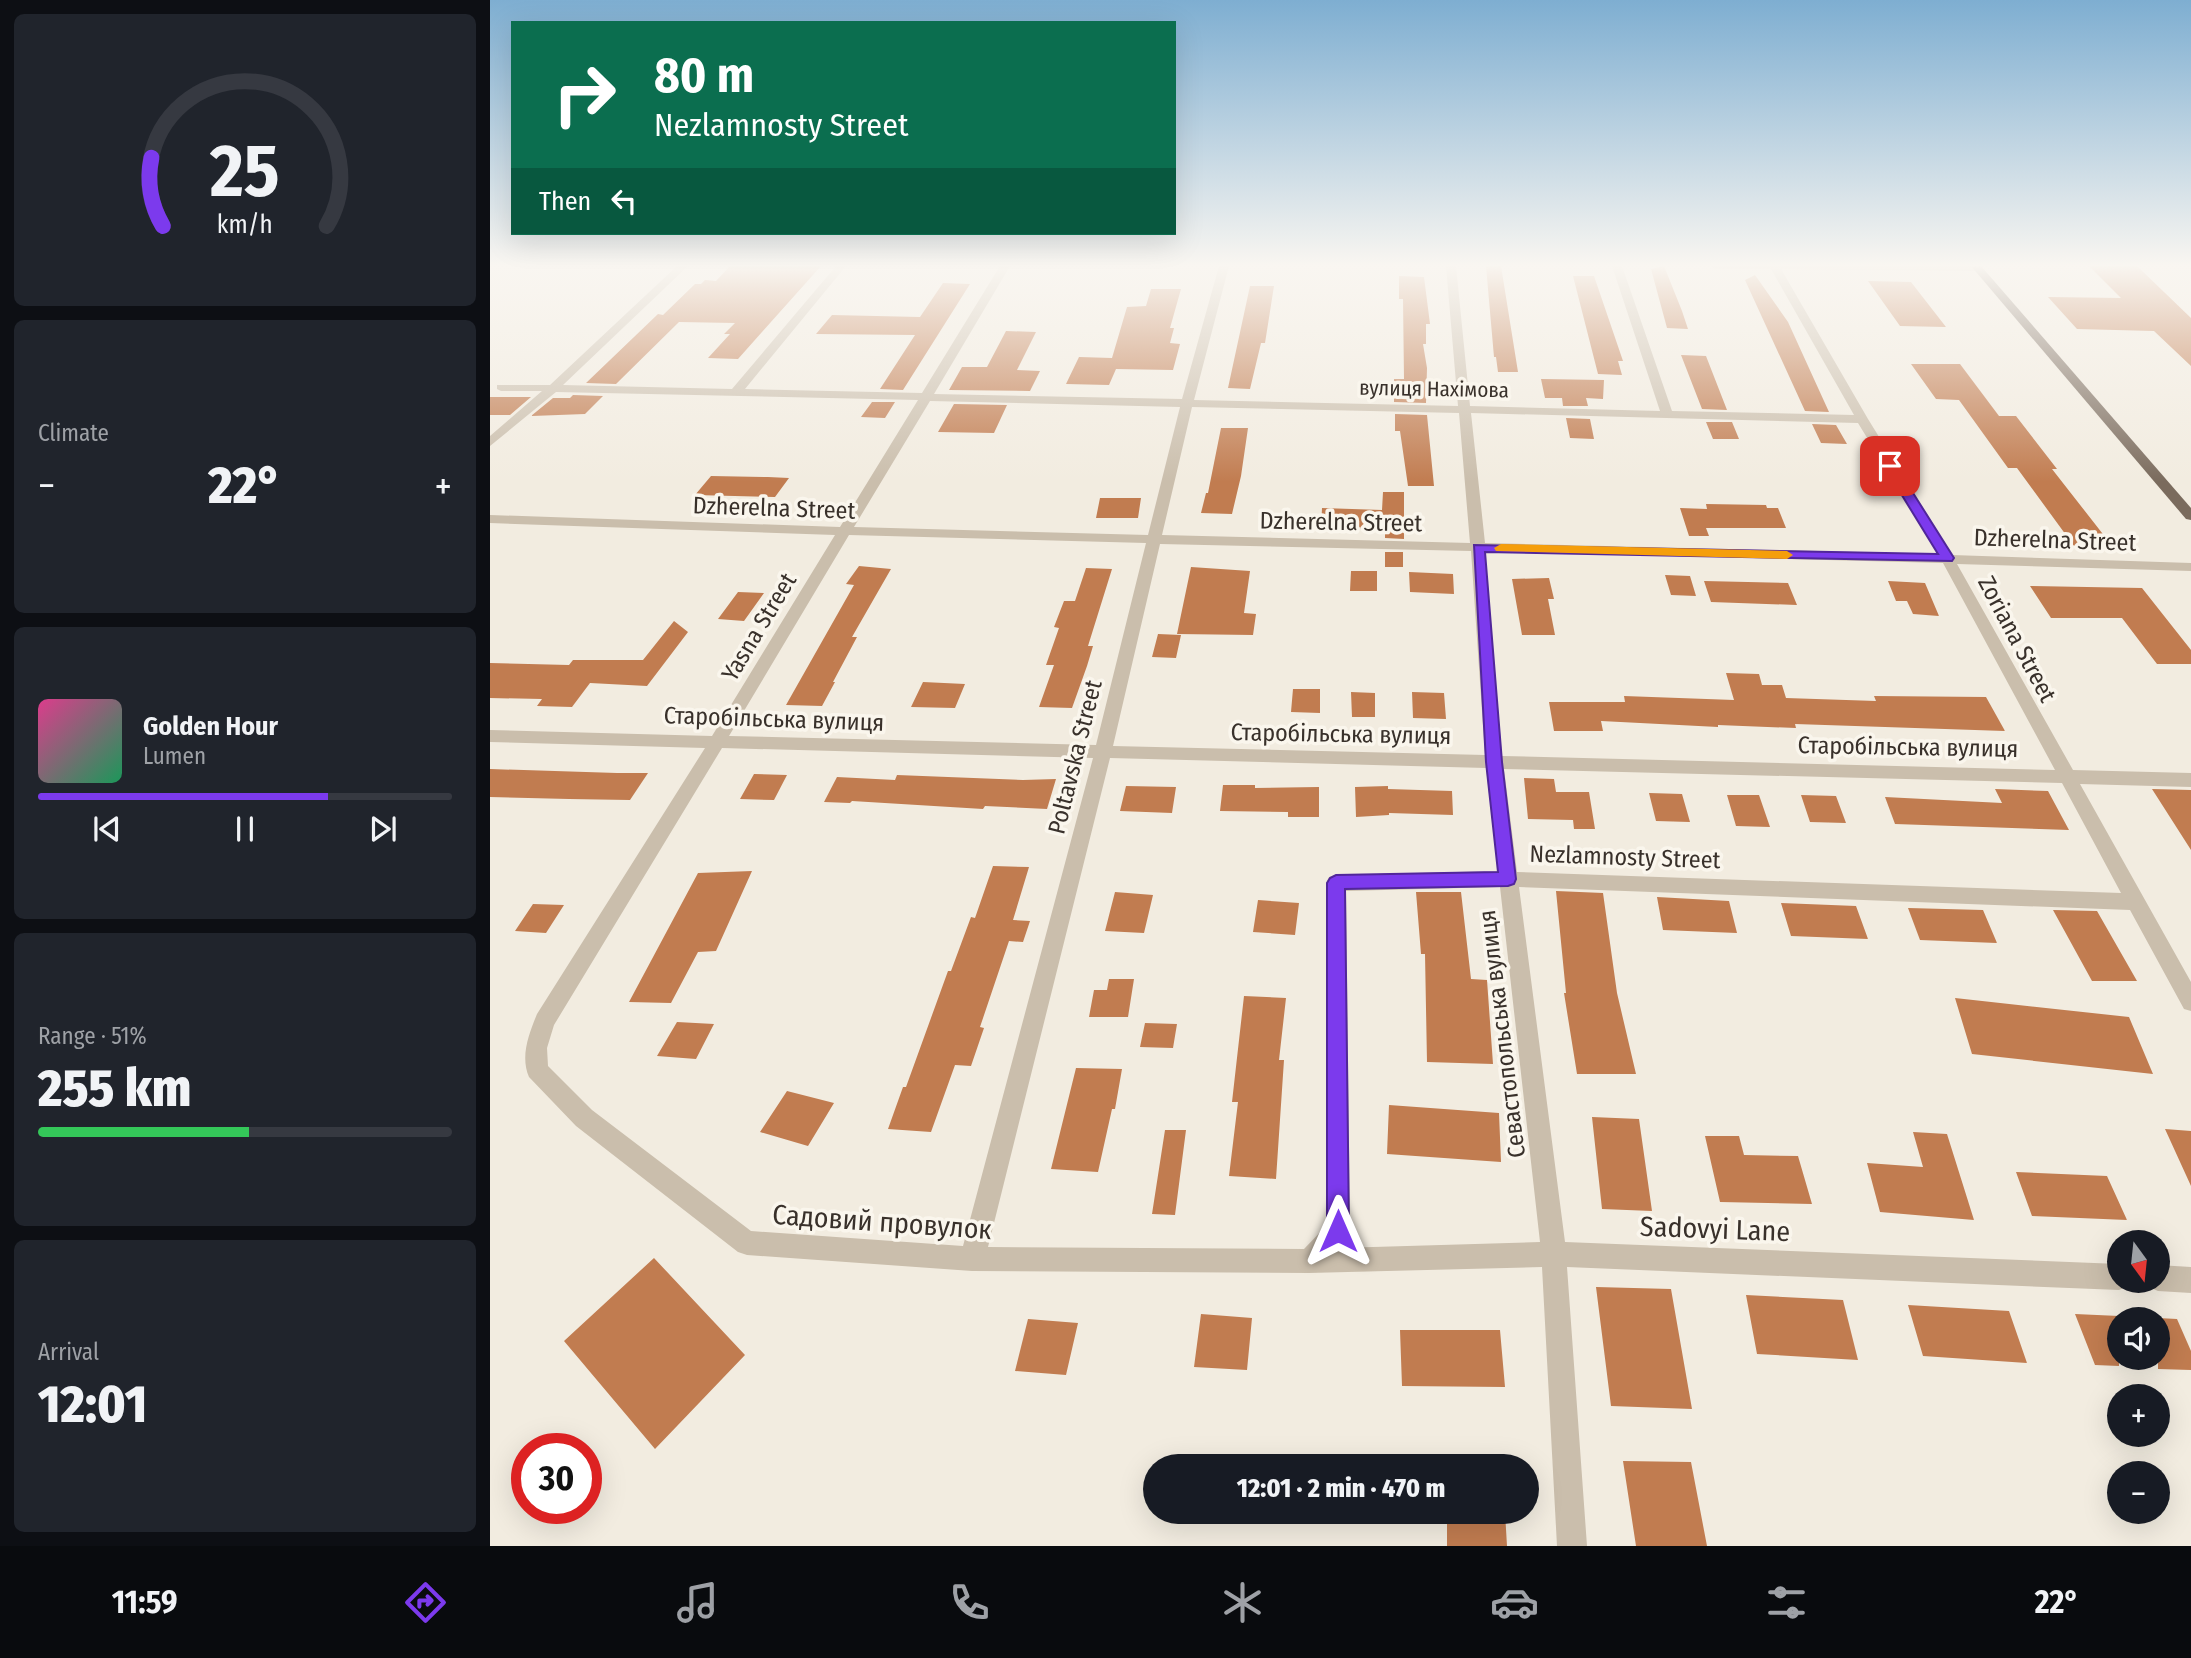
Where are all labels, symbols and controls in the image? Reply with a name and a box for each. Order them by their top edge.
text: 80 m [654,46,754,105]
icon: right [539,49,630,140]
text: Nezlamnosty Street [654,106,908,144]
text: 25 [209,129,280,216]
icon: left [605,182,643,220]
text: Then [539,186,591,217]
text: km/h [217,210,273,240]
street label: вулиця Нахімова [1359,375,1509,403]
text: Climate [38,419,109,447]
pin [1860,436,1920,496]
icon: arrive [1871,447,1909,485]
text: 22° [208,454,282,517]
text: − [38,463,55,509]
text: + [435,463,452,509]
street label: Dzherelna Street [692,491,856,525]
street label: Dzherelna Street [1259,507,1423,537]
street label: Dzherelna Street [1973,523,2137,557]
street label: Yasna Street [716,568,802,686]
street label: Zoriana Street [1972,571,2062,707]
street label: Poltavska Street [1042,677,1108,837]
street label: Старобільська вулиця [663,701,885,737]
text: Golden Hour [143,711,278,742]
street label: Старобільська вулиця [1230,718,1452,750]
street label: Старобільська вулиця [1797,731,2019,763]
text: Lumen [143,742,206,770]
icon: previous [88,810,126,848]
icon: pause [226,810,264,848]
icon: next [364,810,402,848]
street label: Nezlamnosty Street [1529,840,1721,874]
street label: Севастопольська вулиця [1473,909,1531,1159]
text: Range · 51% [38,1022,147,1050]
text: 255 km [38,1057,191,1120]
position arrow [1301,1194,1375,1268]
street label: Садовий провулок [771,1198,993,1246]
street label: Sadovyi Lane [1639,1210,1791,1248]
north arrow [2107,1230,2170,1293]
map controls [2107,1230,2170,1524]
button: sound [2107,1307,2170,1370]
text: Arrival [38,1338,99,1366]
text: 12:01 [38,1373,147,1436]
button: + [2107,1384,2170,1447]
speed limit sign: 30 [511,1433,602,1524]
button: − [2107,1461,2170,1524]
text: 12:01 · 2 min · 470 m [1237,1473,1445,1504]
icon: directions [401,1578,450,1627]
icon: music [673,1578,722,1627]
icon: phone [945,1578,994,1627]
icon: climate [1218,1578,1267,1627]
icon: car [1490,1578,1539,1627]
icon: filters [1762,1578,1811,1627]
text: 11:59 [112,1583,178,1621]
text: 22° [2035,1583,2079,1621]

